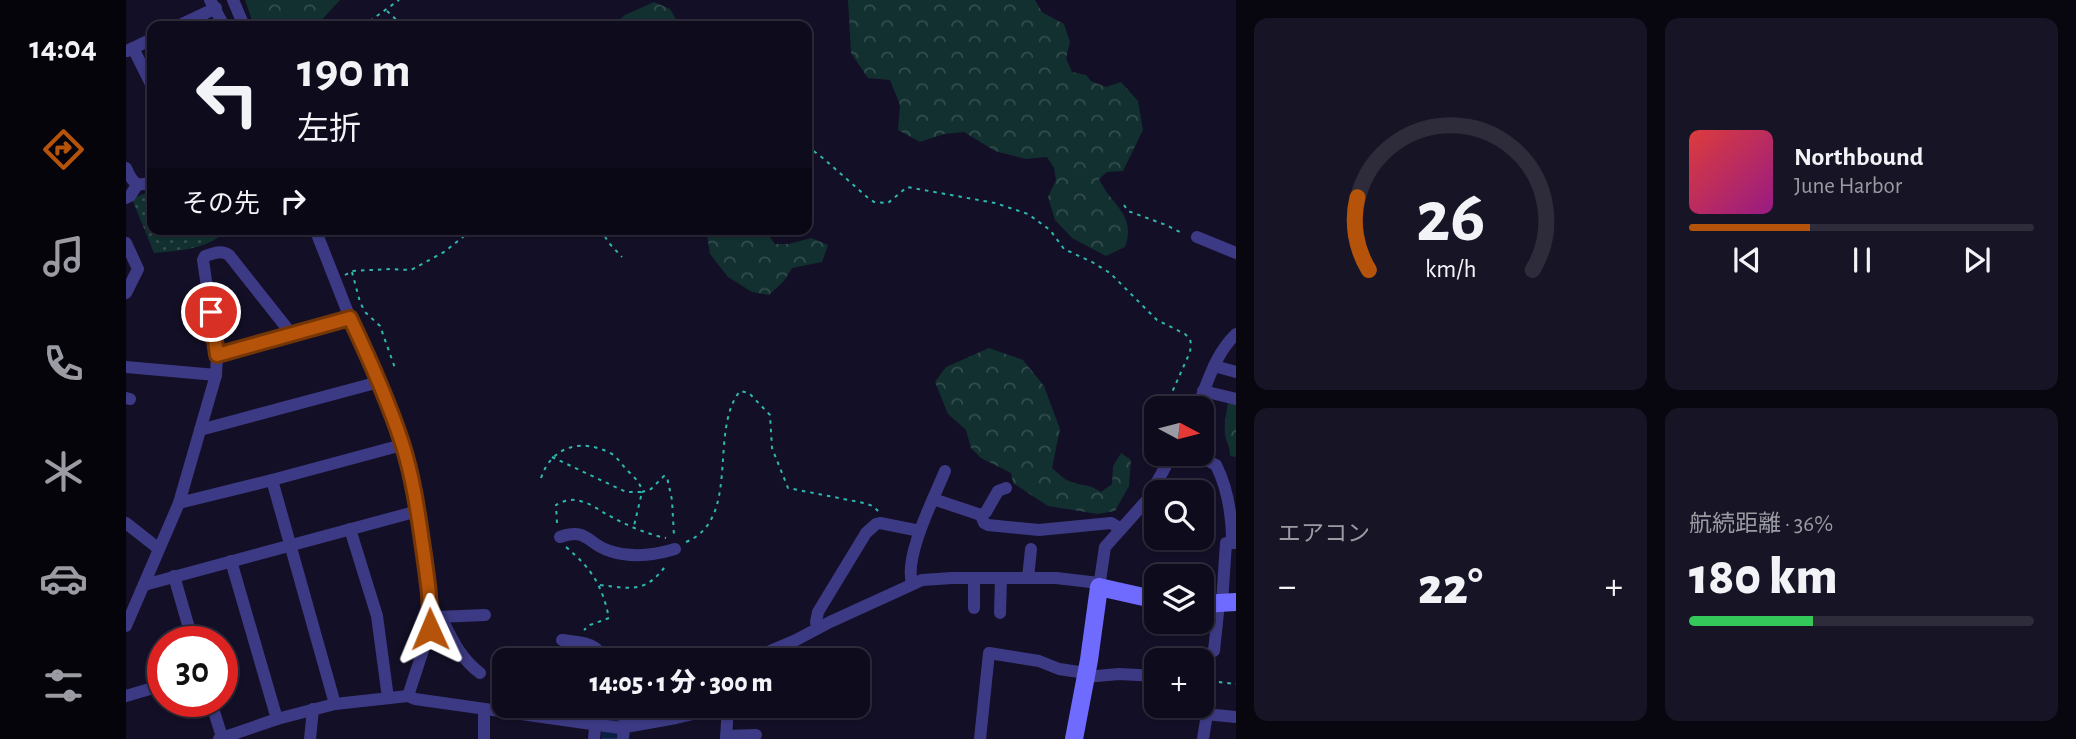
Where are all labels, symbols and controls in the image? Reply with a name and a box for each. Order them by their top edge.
text: 14:04 [29,32,97,64]
text: 190 m [297,47,411,96]
icon: left [182,49,273,140]
text: 左折 [297,113,361,145]
icon: directions [39,125,88,174]
text: Northbound [1794,144,1923,170]
text: June Harbor [1794,175,1902,198]
icon: right [274,182,312,220]
text: 26 [1416,183,1485,256]
text: その先 [182,191,260,217]
icon: music [39,232,88,281]
icon: previous [1728,241,1766,279]
icon: pause [1843,241,1881,279]
icon: next [1958,241,1996,279]
text: km/h [1425,257,1476,282]
pin [181,282,241,342]
icon: arrive [192,293,230,331]
icon: phone [39,339,88,388]
north arrow [1144,396,1214,466]
map controls [1144,396,1214,718]
icon: climate [39,447,88,496]
button: search [1144,480,1214,550]
text: 航続距離 · 36% [1689,513,1833,536]
text: エアコン [1278,523,1370,546]
text: 180 km [1689,551,1838,603]
icon: car [39,554,88,603]
text: 22° [1418,561,1483,613]
button: layers [1144,564,1214,634]
text: − [1278,568,1296,606]
text: + [1605,568,1623,606]
position arrow [393,592,467,666]
speed limit sign: 30 [147,626,238,717]
button: + [1144,648,1214,718]
icon: filters [39,661,88,710]
text: 14:05 · 1 分 · 300 m [589,670,773,696]

